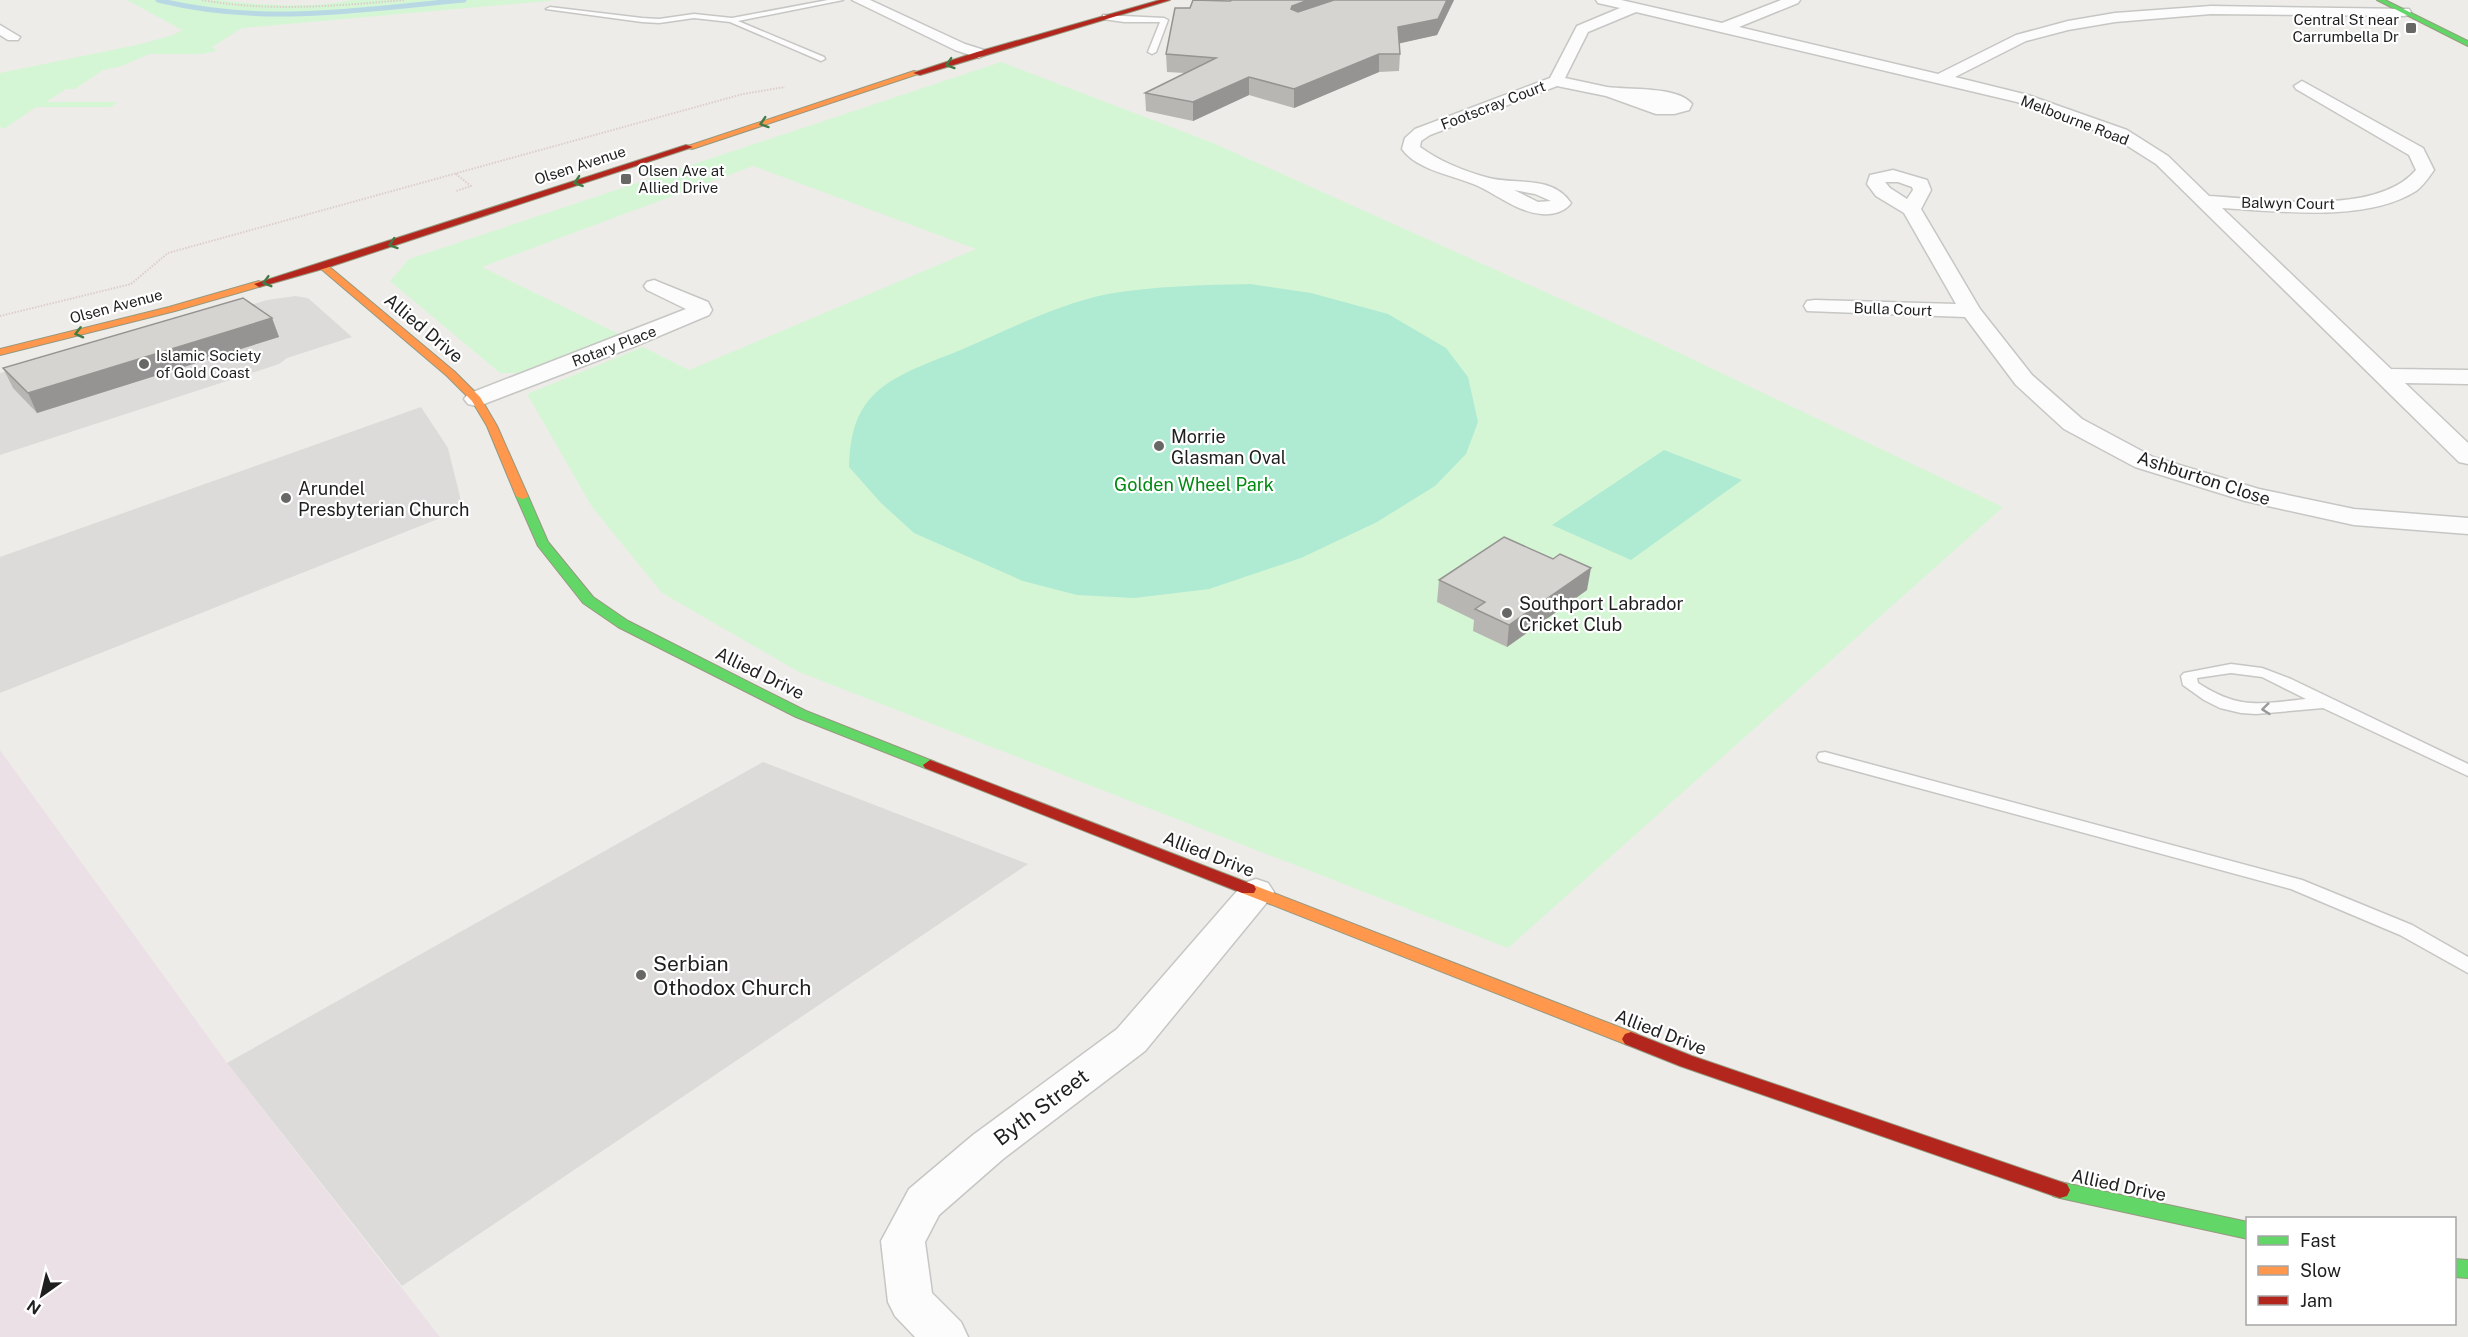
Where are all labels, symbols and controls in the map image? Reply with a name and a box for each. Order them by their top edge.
place label: Central St near Carrumbella Dr [2293,11,2399,45]
marker: Central St near Carrumbella Dr [2404,21,2418,35]
one-way arrow [945,56,956,69]
street label: Footscray Court [1438,77,1548,133]
street label: Melbourne Road [2019,92,2131,148]
one-way arrow [759,116,770,128]
street label: Olsen Avenue [532,142,628,188]
place label: Olsen Ave at Allied Drive [638,162,725,196]
marker: Olsen Ave at Allied Drive [619,172,633,186]
one-way arrow [573,175,584,188]
street label: Balwyn Court [2241,194,2335,212]
one-way arrow [388,236,399,249]
one-way arrow [262,275,273,287]
street label: Olsen Avenue [68,285,164,327]
street label: Allied Drive [380,289,468,367]
street label: Bulla Court [1853,299,1933,319]
street label: Rotary Place [570,322,658,370]
one-way arrow [74,325,84,338]
place label: Islamic Society of Gold Coast [156,347,261,381]
marker: Islamic Society of Gold Coast [137,357,151,371]
place label: Morrie Glasman Oval [1171,426,1286,468]
marker: Morrie Glasman Oval [1152,439,1166,453]
street label: Ashburton Close [2135,447,2273,509]
park label: Golden Wheel Park [1114,474,1274,495]
place label: Arundel Presbyterian Church [298,478,469,520]
marker: Arundel Presbyterian Church [279,491,293,505]
place label: Southport Labrador Cricket Club [1519,593,1684,635]
marker: Southport Labrador Cricket Club [1500,606,1514,620]
street label: Allied Drive [712,642,808,704]
one-way arrow [2261,702,2271,715]
street label: Allied Drive [1160,827,1258,881]
place label: Serbian Othodox Church [653,951,811,1000]
marker: Serbian Othodox Church [634,968,648,982]
street label: Allied Drive [1612,1005,1710,1059]
street label: Byth Street [989,1063,1093,1151]
street label: Allied Drive [2070,1165,2168,1205]
legend [2246,1217,2456,1325]
text: Fast [2300,1230,2336,1251]
text: Slow [2300,1260,2341,1281]
north arrow [12,1265,72,1325]
text: Jam [2300,1290,2333,1311]
text: N [23,1296,44,1318]

